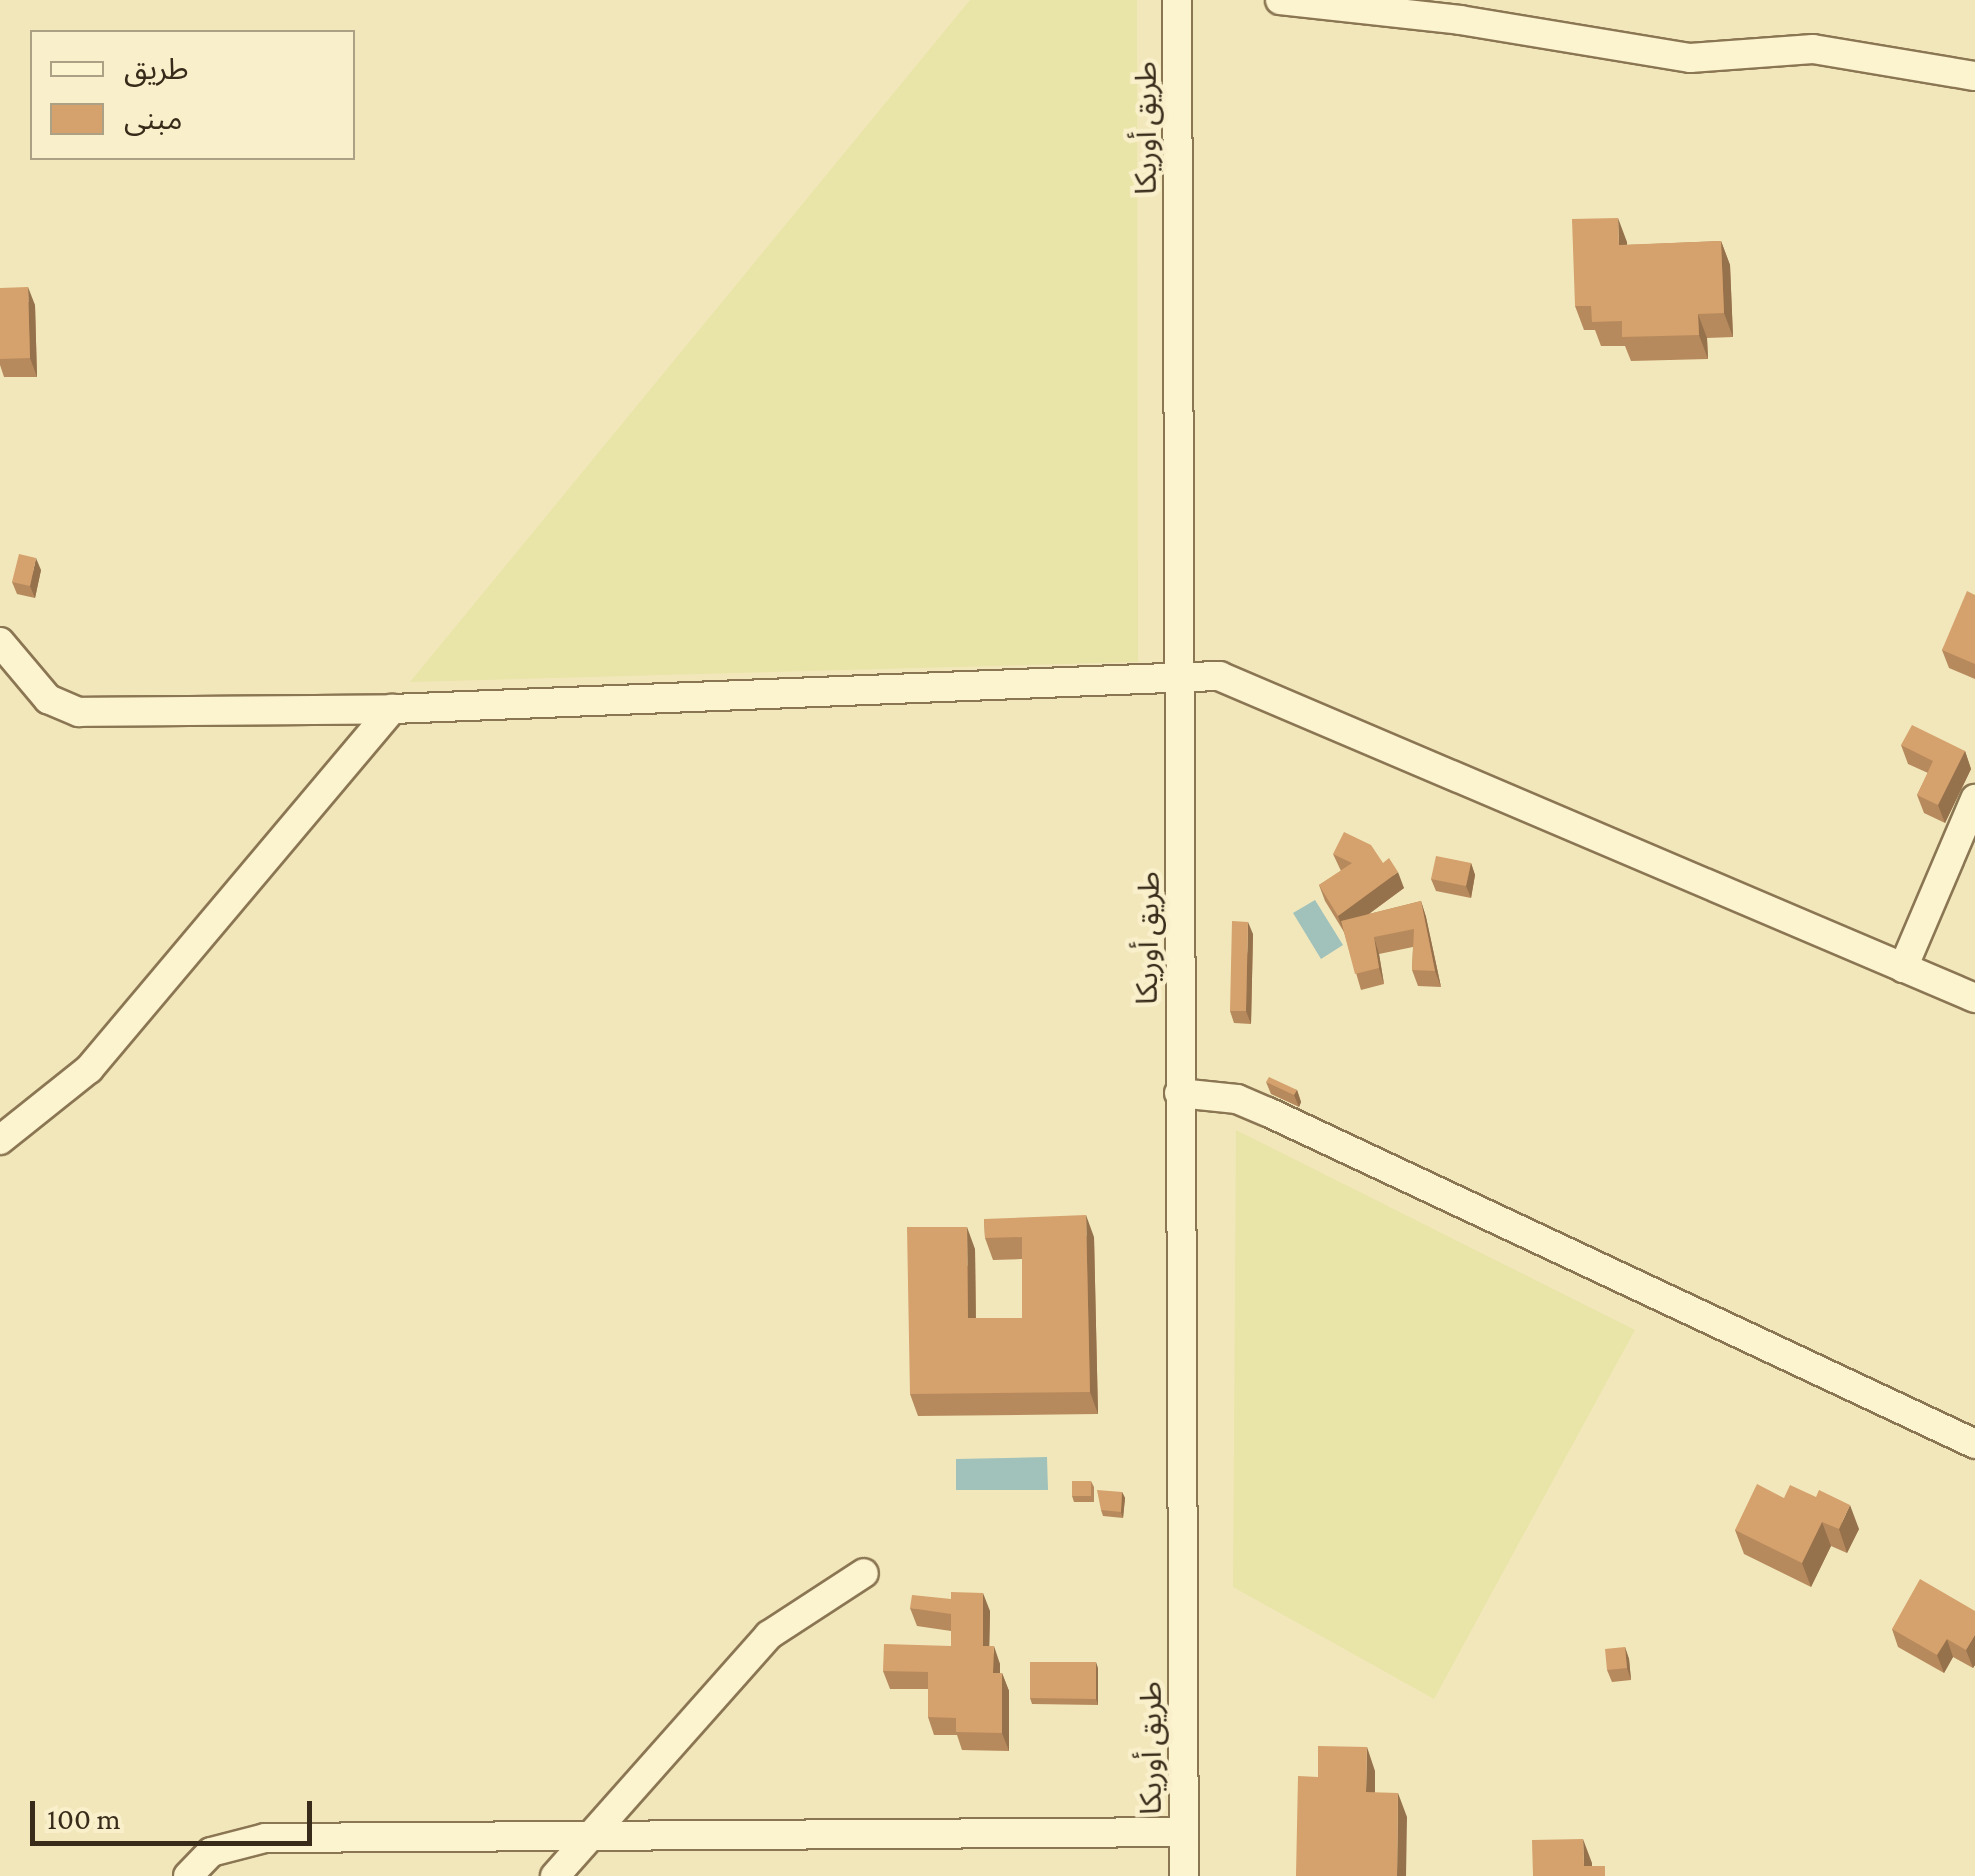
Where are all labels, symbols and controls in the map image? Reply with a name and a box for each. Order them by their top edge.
legend [30,30,355,160]
text: طريق [124,52,189,85]
street label: طريق أوريكا [1128,61,1164,195]
text: مبنى [124,102,182,135]
street label: طريق أوريكا [1129,871,1167,1005]
street label: طريق أوريكا [1133,1681,1169,1815]
scale bar [35,1781,318,1843]
text: 100 m [47,1802,121,1835]

